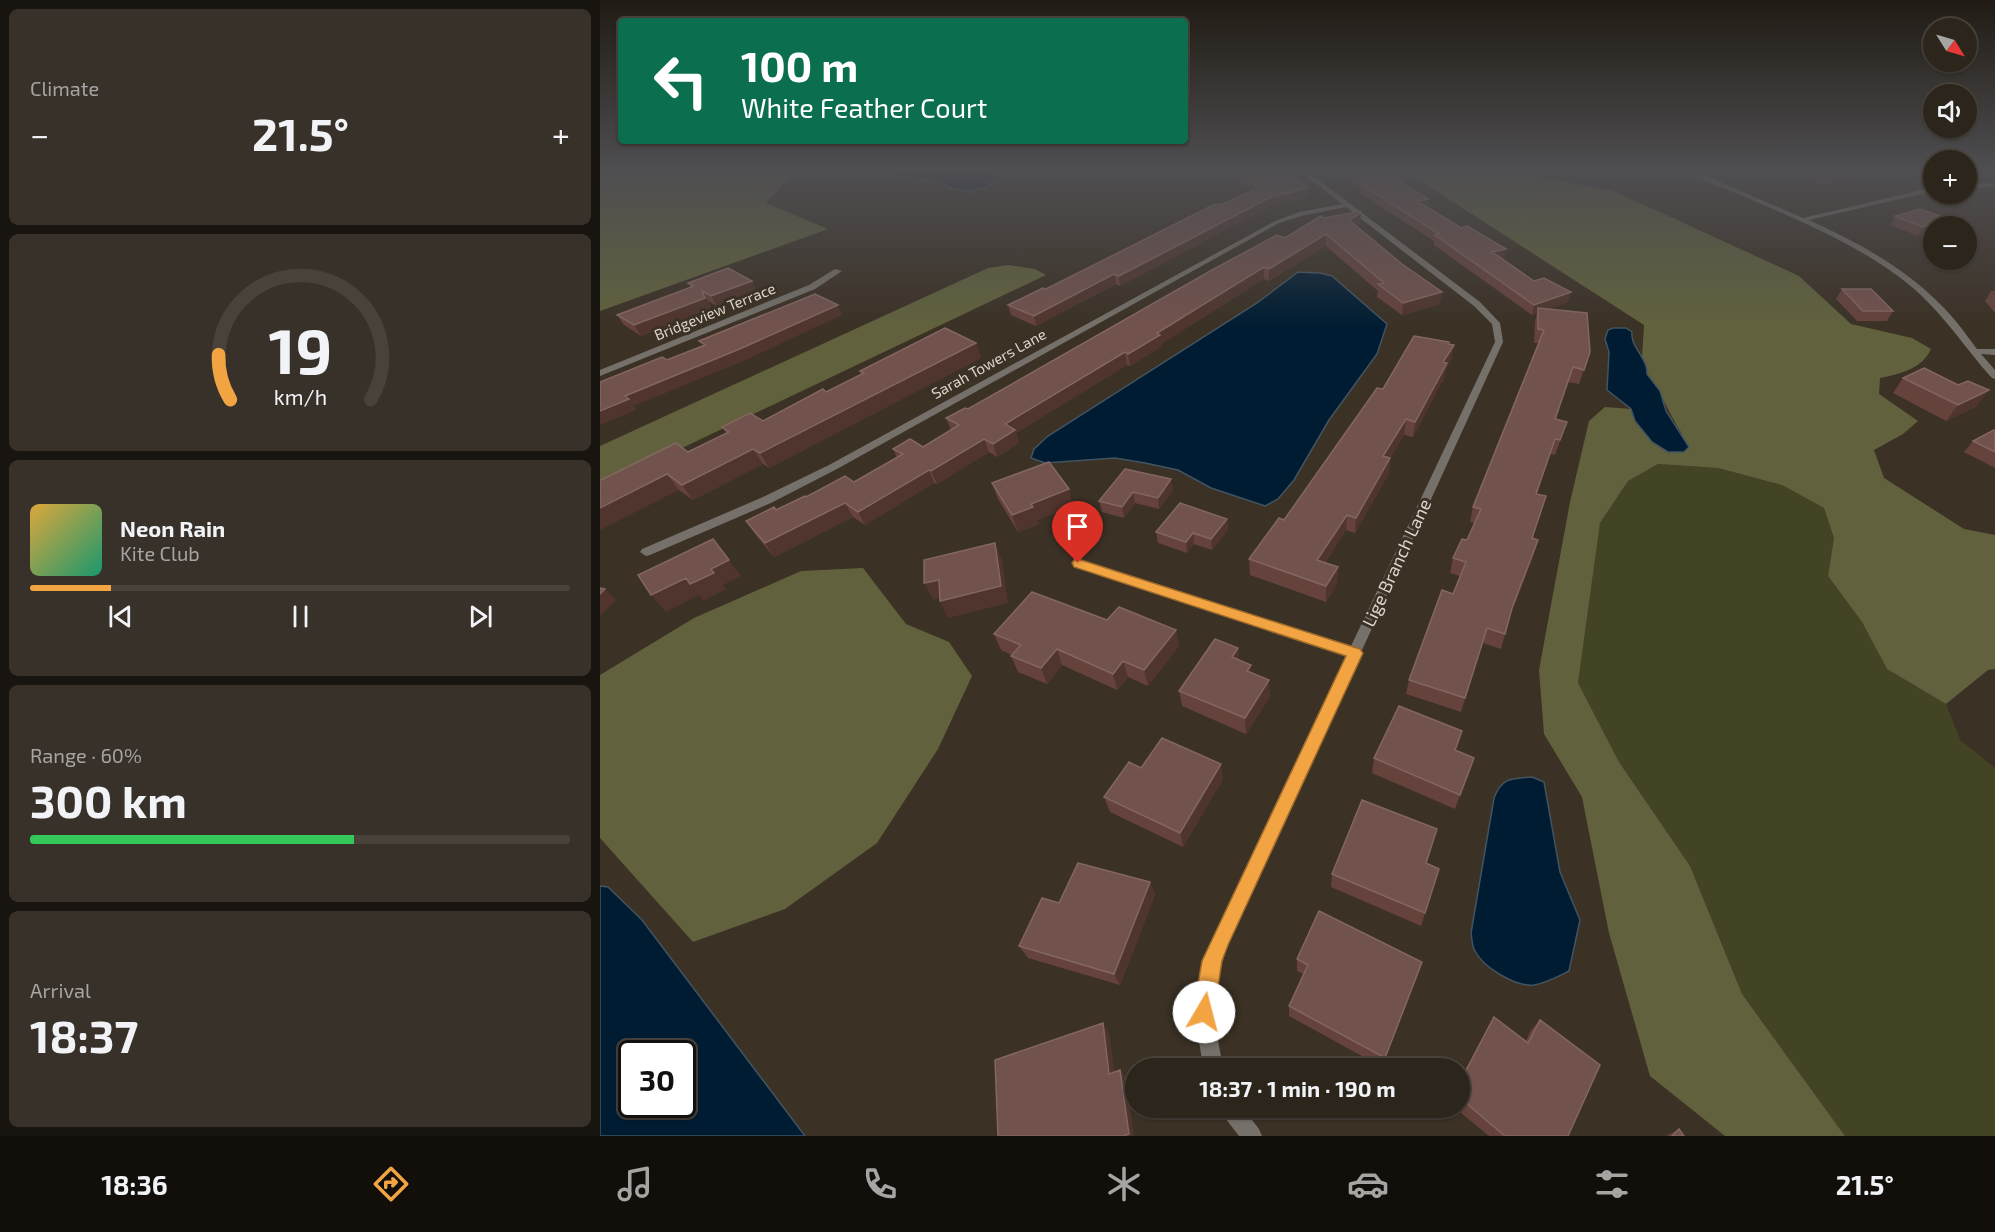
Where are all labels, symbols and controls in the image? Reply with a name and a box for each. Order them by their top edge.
north arrow [1923,18,1977,72]
map controls [1923,18,1977,270]
text: 100 m [741,40,858,90]
icon: left [642,42,720,120]
text: Climate [30,76,99,100]
button: sound [1923,84,1977,138]
text: White Feather Court [741,91,987,123]
text: 21.5° [252,106,349,160]
text: − [30,114,49,154]
text: + [552,114,570,154]
button: + [1923,150,1977,204]
button: − [1923,216,1977,270]
street label: Bridgeview Terrace [651,278,778,344]
text: 19 [268,312,332,387]
street label: Sarah Towers Lane [928,324,1049,402]
text: km/h [273,384,327,409]
street label: Lige Branch Lane [1357,495,1435,630]
pin [1052,501,1103,563]
icon: arrive [1061,510,1094,543]
text: Neon Rain [120,515,225,541]
text: Kite Club [120,541,200,565]
icon: previous [104,600,137,633]
icon: pause [284,600,317,633]
icon: next [464,600,497,633]
text: Range · 60% [30,743,142,767]
text: 300 km [30,773,187,827]
text: Arrival [30,978,91,1002]
position arrow [1172,980,1236,1044]
text: 18:37 [30,1008,138,1062]
speed limit sign: 30 [618,1040,696,1118]
text: 18:37 · 1 min · 190 m [1199,1075,1396,1101]
icon: directions [370,1163,412,1205]
icon: music [614,1163,656,1205]
icon: phone [859,1163,901,1205]
icon: climate [1103,1163,1145,1205]
icon: car [1347,1163,1389,1205]
icon: filters [1591,1163,1633,1205]
text: 18:36 [101,1168,168,1200]
text: 21.5° [1836,1168,1894,1200]

